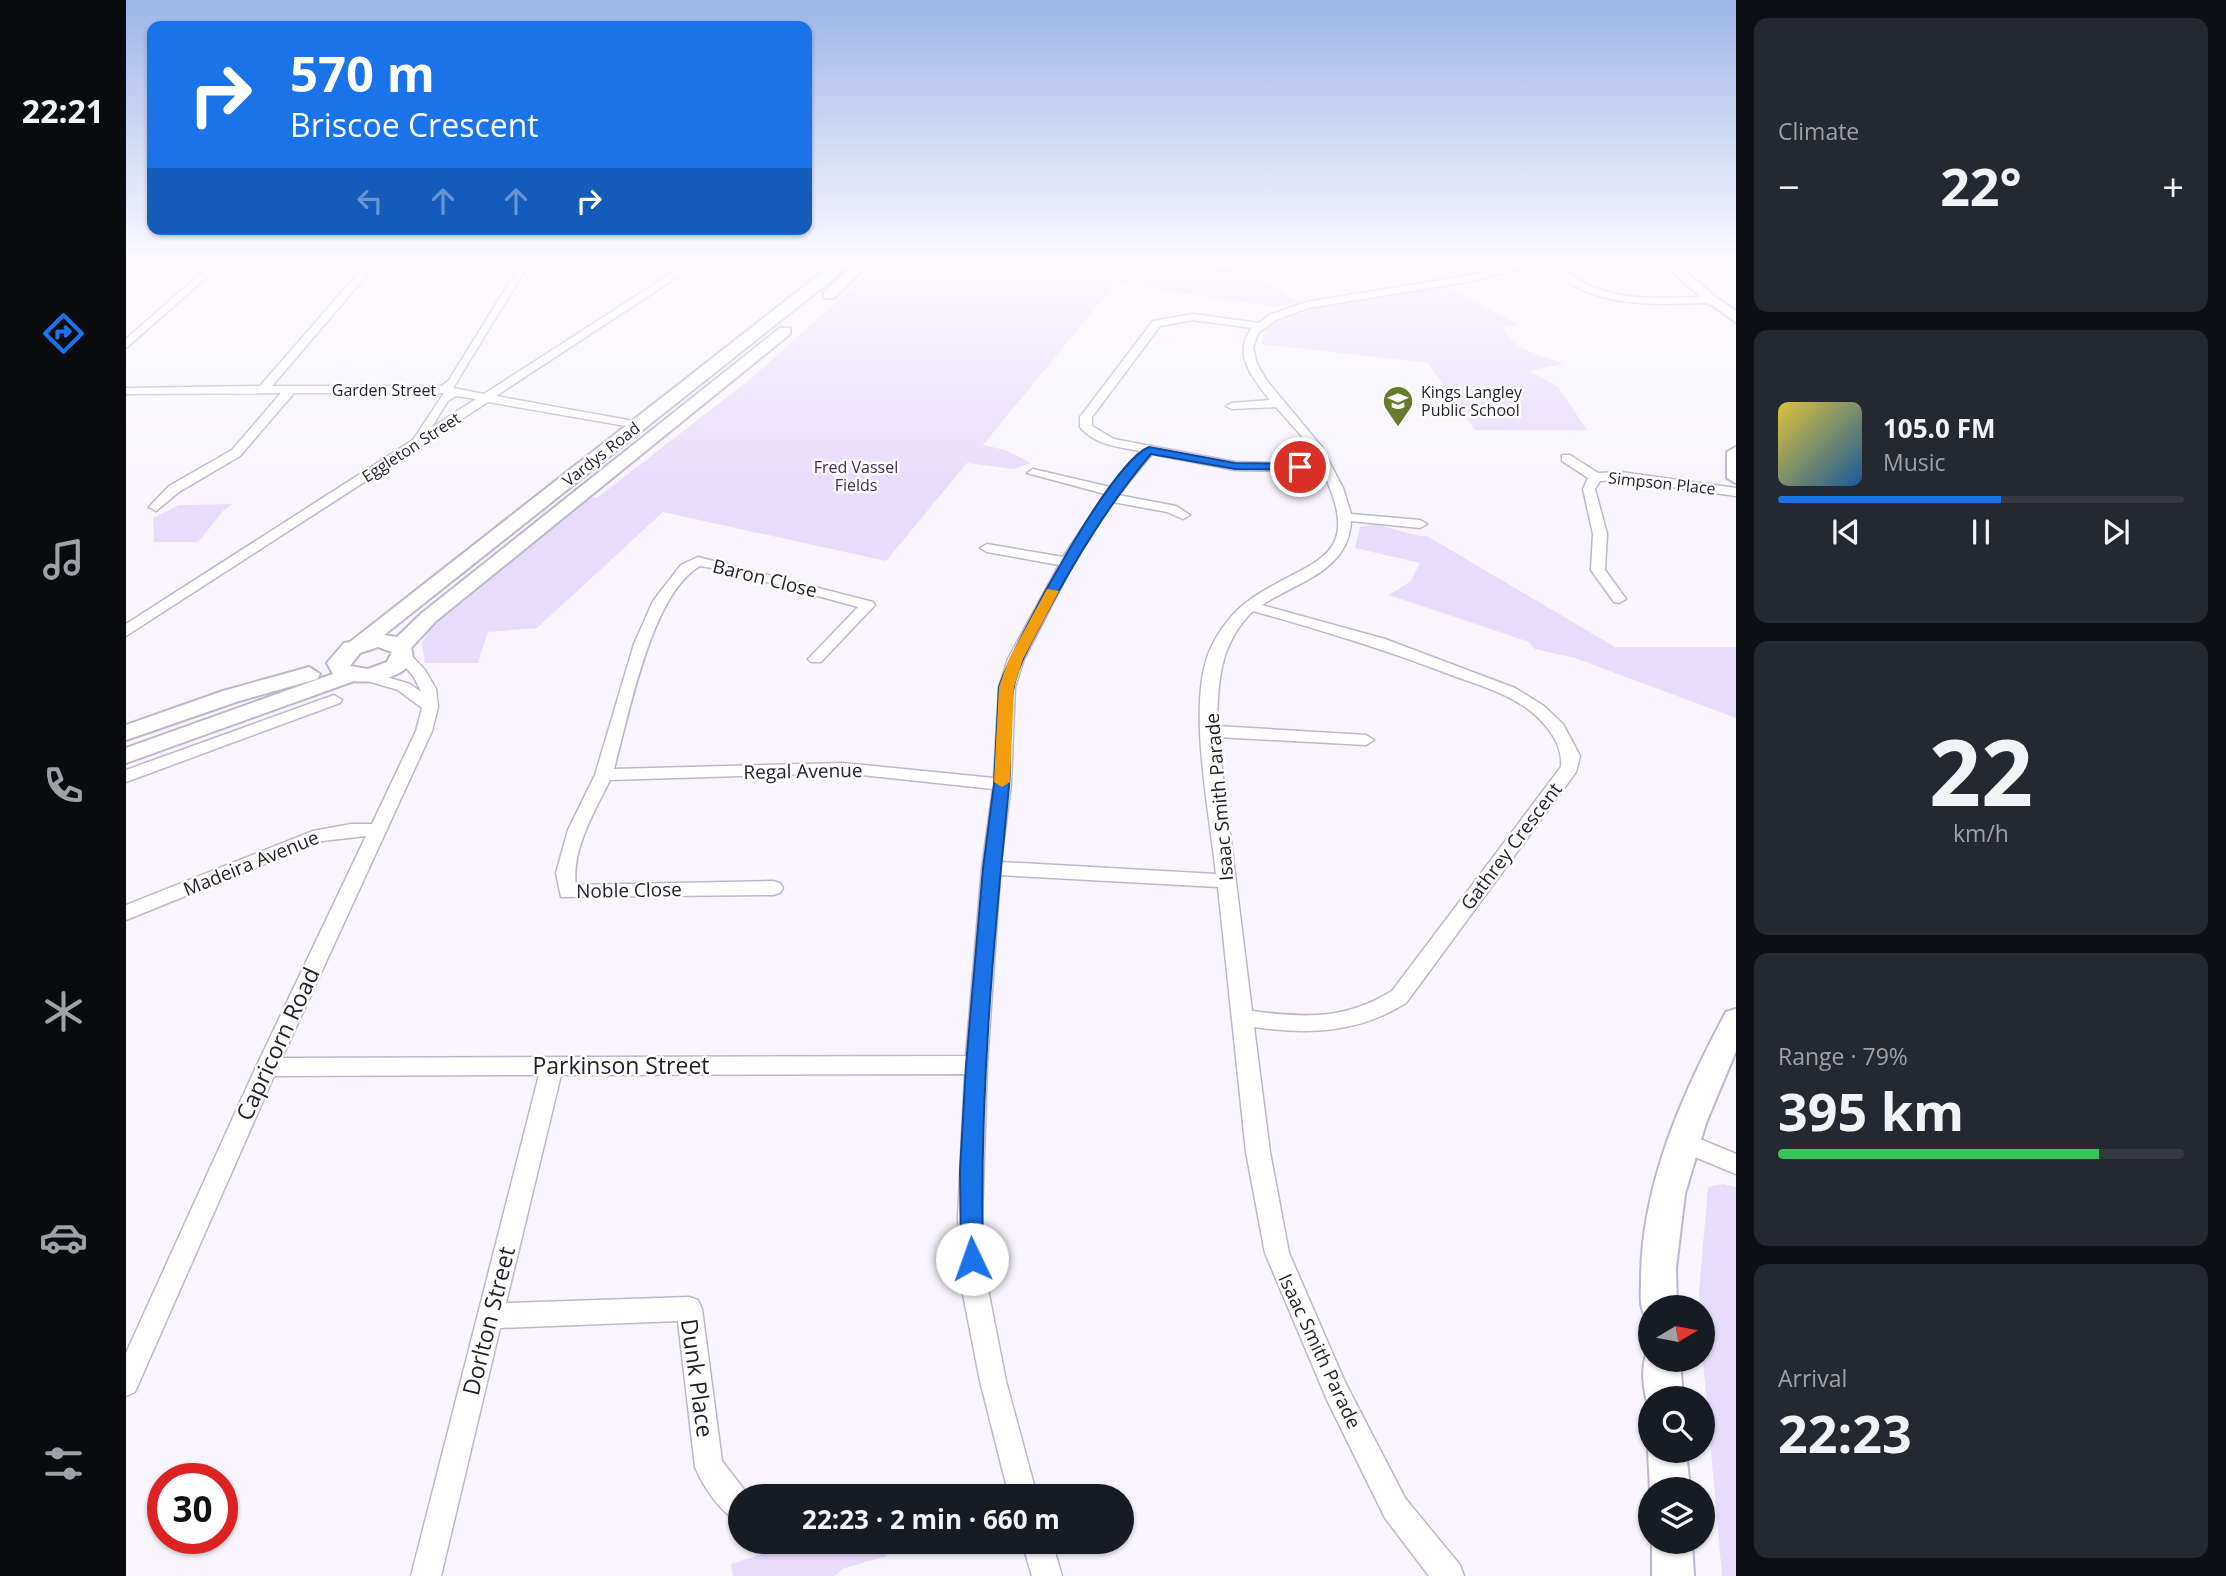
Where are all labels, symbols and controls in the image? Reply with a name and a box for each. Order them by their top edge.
text: 570 m [290,40,435,106]
icon: right [175,49,266,140]
text: 22:21 [22,89,104,132]
text: Briscoe Crescent [290,103,539,146]
text: Climate [1778,115,1859,147]
text: 22° [1940,150,2022,221]
text: − [1778,160,1800,212]
text: + [2162,160,2184,212]
icon: left [351,182,389,220]
icon: ahead [424,182,462,220]
icon: ahead [497,182,535,220]
icon: right [570,182,608,220]
icon: directions [39,309,88,358]
street label: Garden Street [332,379,437,401]
place label: Kings Langley Public School [1421,381,1523,421]
school or university icon: Kings Langley Public School [1381,384,1415,428]
street label: Eggleton Street [358,407,465,487]
text: 105.0 FM [1883,410,1995,446]
street label: Vardys Road [558,417,644,491]
pin [1270,437,1330,497]
text: Music [1883,446,1946,478]
icon: arrive [1281,448,1319,486]
park label: Fred Vassel Fields [814,456,898,496]
street label: Simpson Place [1607,466,1717,500]
icon: previous [1827,513,1865,551]
icon: pause [1962,513,2000,551]
icon: next [2097,513,2135,551]
icon: music [39,535,88,584]
street label: Baron Close [710,552,820,604]
text: 22 [1929,709,2033,833]
street label: Isaac Smith Parade [1199,712,1239,882]
street label: Regal Avenue [743,757,863,785]
icon: phone [39,761,88,810]
street label: Gathrey Crescent [1454,777,1568,915]
text: km/h [1953,817,2009,849]
street label: Madeira Avenue [179,824,323,902]
street label: Noble Close [576,876,682,904]
street label: Capricorn Road [228,962,327,1125]
icon: climate [39,987,88,1036]
text: Range · 79% [1778,1040,1908,1072]
street label: Parkinson Street [532,1049,710,1081]
text: 395 km [1778,1075,1964,1146]
icon: car [39,1213,88,1262]
position arrow [935,1222,1009,1296]
street label: Dorlton Street [454,1243,522,1398]
street label: Isaac Smith Parade [1273,1269,1367,1433]
north arrow [1638,1295,1715,1372]
map controls [1638,1295,1715,1554]
street label: Dunk Place [674,1317,722,1439]
text: Arrival [1778,1362,1847,1394]
button: search [1638,1386,1715,1463]
text: 22:23 [1778,1397,1912,1468]
icon: filters [39,1439,88,1488]
speed limit sign: 30 [147,1463,238,1554]
button: layers [1638,1477,1715,1554]
text: 22:23 · 2 min · 660 m [802,1501,1060,1537]

